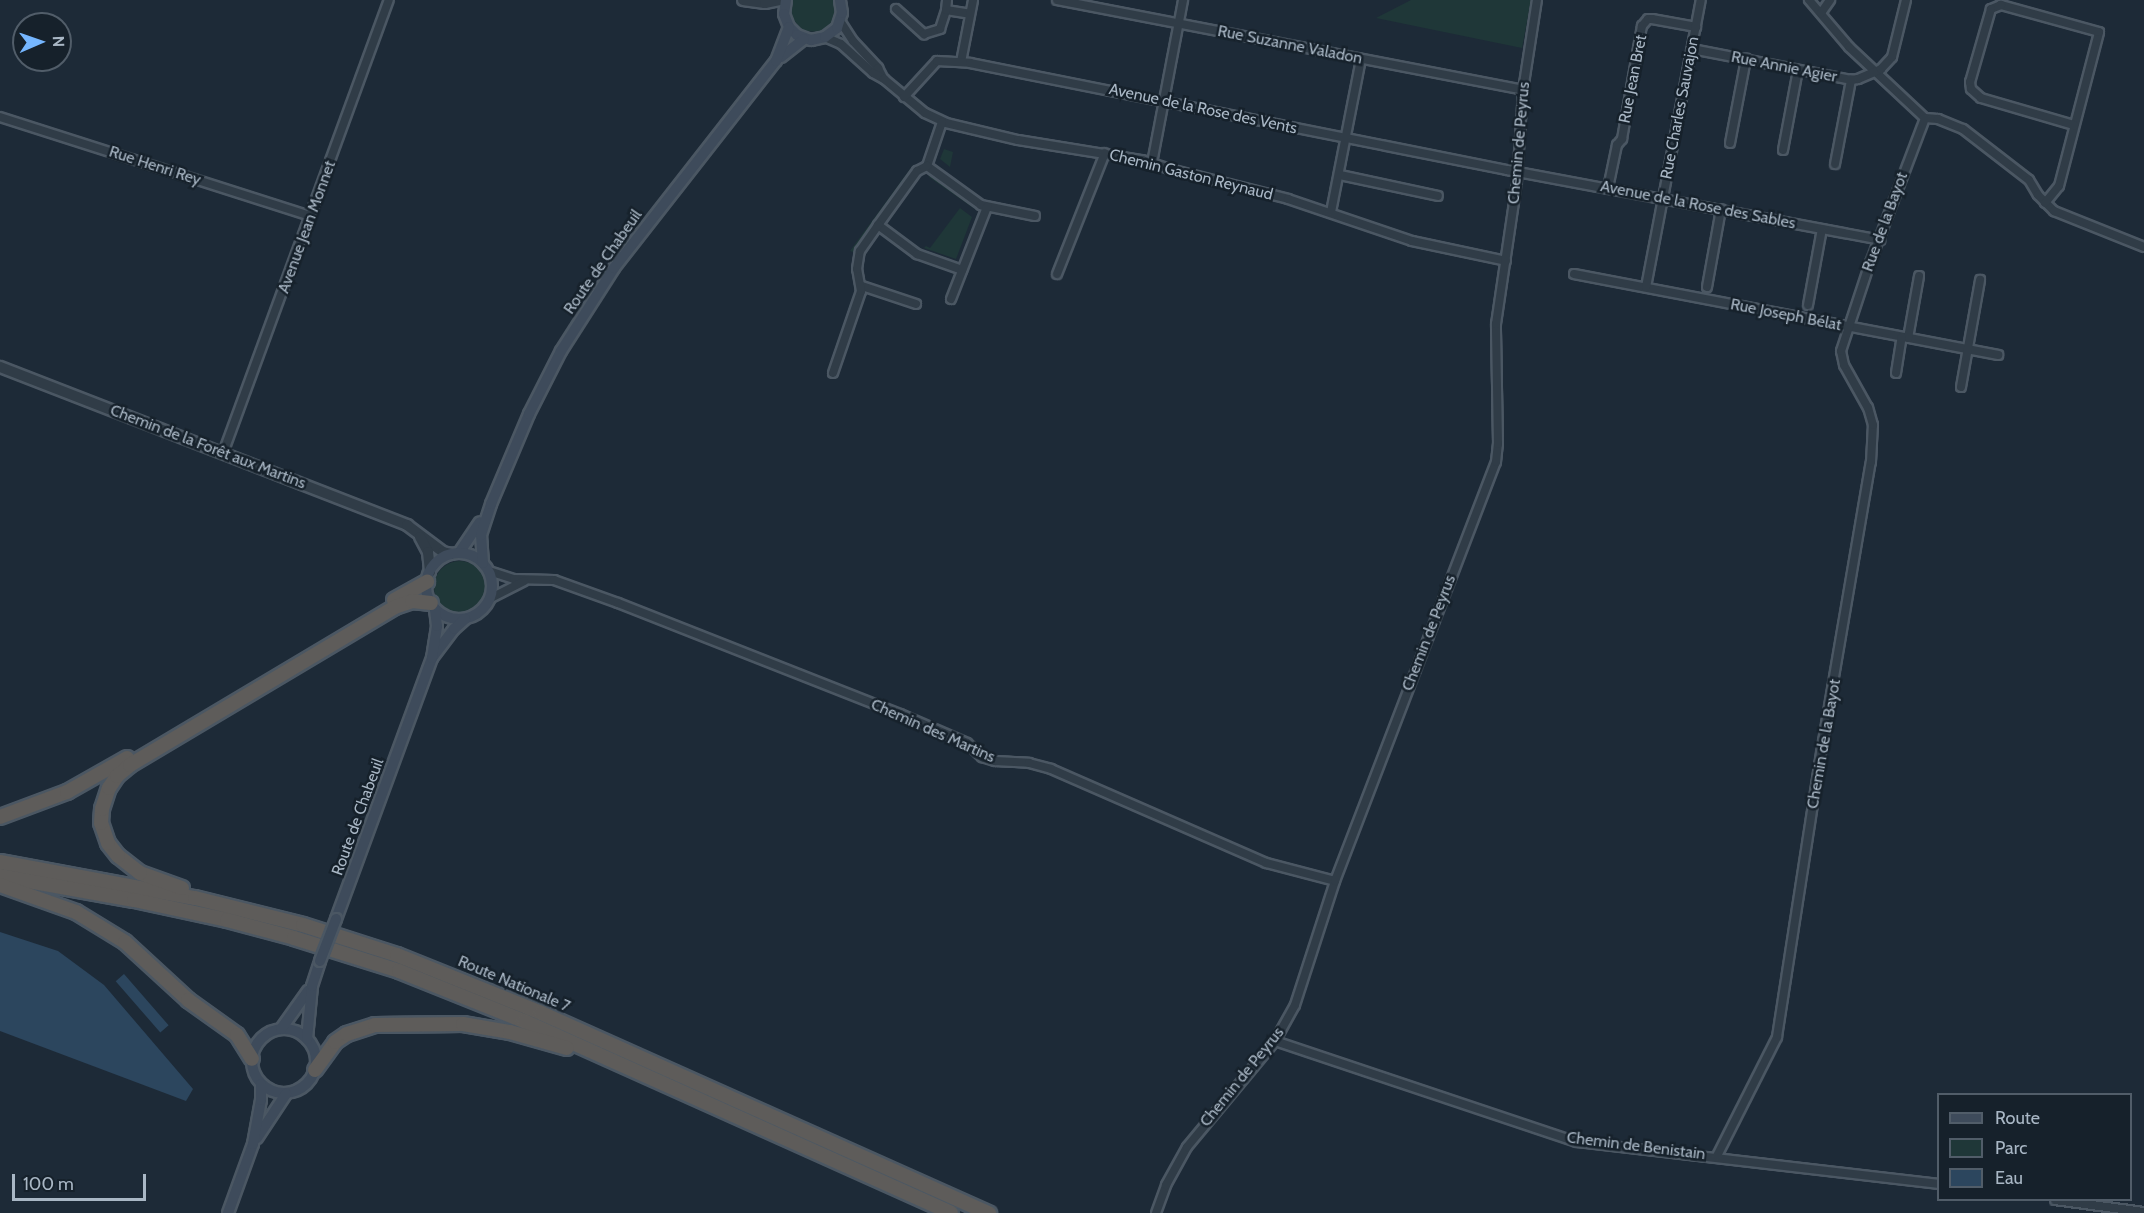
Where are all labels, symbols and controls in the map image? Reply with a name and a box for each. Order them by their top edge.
north arrow [12,12,72,72]
street label: Rue Suzanne Valadon [1216,22,1364,68]
street label: Rue Jean Bret [1615,33,1651,125]
text: N [49,35,68,47]
street label: Rue Charles Sauvajon [1657,35,1703,181]
street label: Rue Annie Agier [1730,47,1838,87]
street label: Avenue de la Rose des Vents [1107,80,1299,138]
street label: Chemin de Peyrus [1504,81,1534,205]
street label: Rue Henri Rey [107,142,203,190]
street label: Chemin Gaston Reynaud [1107,145,1275,205]
street label: Avenue Jean Monnet [274,158,340,296]
street label: Rue de la Bayot [1858,170,1912,274]
street label: Avenue de la Rose des Sables [1599,177,1797,233]
street label: Route de Chabeuil [560,206,646,318]
street label: Rue Joseph Bélat [1729,295,1843,335]
street label: Chemin de la Forêt aux Martins [107,401,309,493]
street label: Chemin de Peyrus [1398,572,1460,694]
street label: Chemin de la Bayot [1803,678,1845,810]
street label: Chemin des Martins [868,695,998,767]
street label: Route de Chabeuil [328,756,388,878]
street label: Route Nationale 7 [455,952,573,1016]
street label: Chemin de Peyrus [1196,1023,1288,1131]
legend [1937,1093,2132,1201]
text: Route [1995,1107,2040,1129]
street label: Chemin de Benistain [1566,1128,1706,1164]
text: Parc [1995,1137,2027,1159]
scale bar [15,1162,148,1200]
text: Eau [1995,1167,2023,1189]
text: 100 m [23,1173,74,1195]

